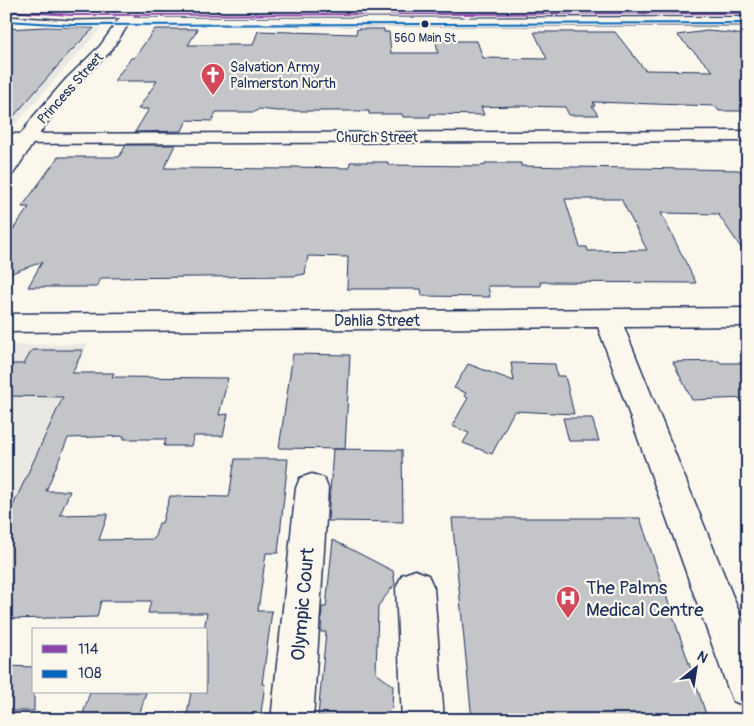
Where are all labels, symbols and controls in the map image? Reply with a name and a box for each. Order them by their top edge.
marker: 560 Main St [420,19,430,29]
place label: 560 Main St [394,31,456,46]
street label: Princess Street [34,49,107,128]
place label: Salvation Army Palmerston North [230,59,336,92]
church icon: Salvation Army Palmerston North [200,62,226,96]
street label: Church Street [336,129,418,146]
street label: Dahlia Street [334,311,421,331]
street label: Olympic Court [286,546,320,662]
place label: The Palms Medical Centre [586,576,704,622]
hospital icon: The Palms Medical Centre [555,585,581,619]
legend [32,628,208,694]
text: 114 [78,640,99,659]
north arrow [672,644,722,694]
text: N [694,647,711,667]
text: 108 [78,664,102,683]

